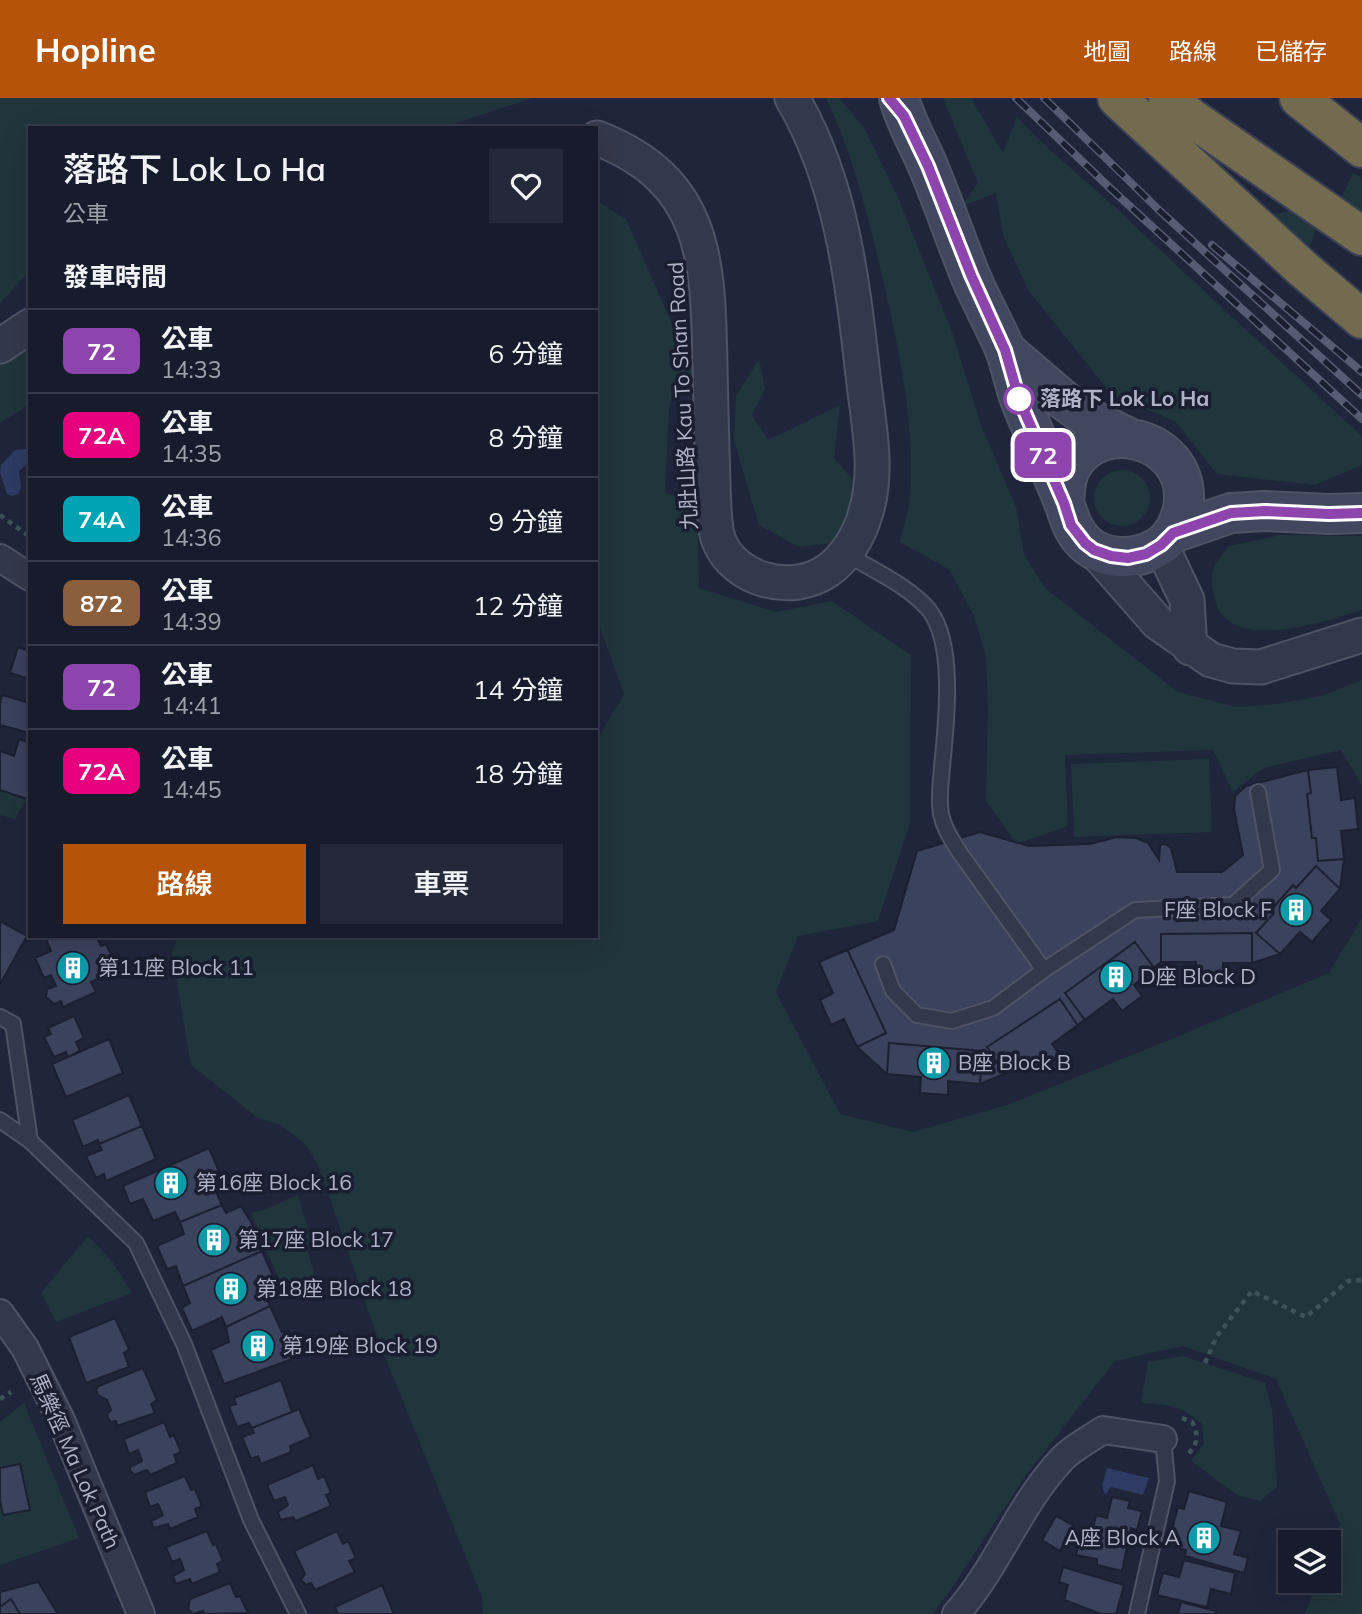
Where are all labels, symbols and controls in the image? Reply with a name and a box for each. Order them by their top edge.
text: Hopline [35,29,156,70]
text: 地圖 [1083,36,1131,66]
text: 路線 [1169,36,1217,66]
text: 已儲存 [1255,36,1327,66]
text: 落路下 Lok Lo Ha [63,148,326,189]
button: heart [489,149,563,223]
text: 公車 [63,199,109,228]
text: 發車時間 [63,260,167,293]
street label: 九肚山路 Kau To Shan Road [662,261,702,531]
text: 公車 [161,322,213,355]
text: 72 [87,336,116,366]
text: 6 分鐘 [489,337,563,370]
text: 14:33 [161,355,221,384]
marker: 落路下 Lok Lo Ha [1004,384,1034,414]
place label: 落路下 Lok Lo Ha [1040,385,1209,411]
text: 公車 [161,406,213,439]
text: 72A [78,420,125,450]
text: 8 分鐘 [489,421,563,454]
line badge: 72 [1012,432,1074,478]
text: 14:35 [161,439,221,468]
text: 72 [1029,440,1057,470]
text: 公車 [161,490,213,523]
text: 74A [78,504,125,534]
text: 9 分鐘 [489,505,563,538]
text: 14:36 [161,523,221,552]
text: 公車 [161,574,213,607]
text: 872 [80,588,123,618]
text: 12 分鐘 [473,589,563,622]
text: 14:39 [161,607,221,636]
text: 公車 [161,658,213,691]
text: 72 [87,672,116,702]
text: 14 分鐘 [473,673,563,706]
text: 14:41 [161,691,221,720]
text: 公車 [161,742,213,775]
text: 72A [78,756,125,786]
text: 18 分鐘 [473,757,563,790]
text: 14:45 [161,775,221,804]
button: 路線 [63,844,306,924]
button: 車票 [320,844,563,924]
building icon: F座 Block F [1277,891,1315,929]
place label: F座 Block F [1164,896,1272,922]
building icon: 第11座 Block 11 [54,949,92,987]
place label: 第11座 Block 11 [98,954,254,980]
building icon: D座 Block D [1097,958,1135,996]
place label: D座 Block D [1140,963,1256,989]
building icon: B座 Block B [915,1044,953,1082]
place label: B座 Block B [958,1049,1071,1075]
building icon: 第16座 Block 16 [152,1164,190,1202]
place label: 第16座 Block 16 [196,1169,352,1195]
building icon: 第17座 Block 17 [195,1221,233,1259]
place label: 第17座 Block 17 [238,1226,394,1252]
building icon: 第18座 Block 18 [212,1270,250,1308]
place label: 第18座 Block 18 [256,1275,412,1301]
building icon: 第19座 Block 19 [239,1327,277,1365]
place label: 第19座 Block 19 [282,1332,438,1358]
street label: 馬樂徑 Ma Lok Path [25,1369,126,1553]
building icon: A座 Block A [1185,1519,1223,1557]
place label: A座 Block A [1065,1524,1181,1550]
map controls [1278,1530,1341,1593]
button: layers [1278,1530,1341,1593]

